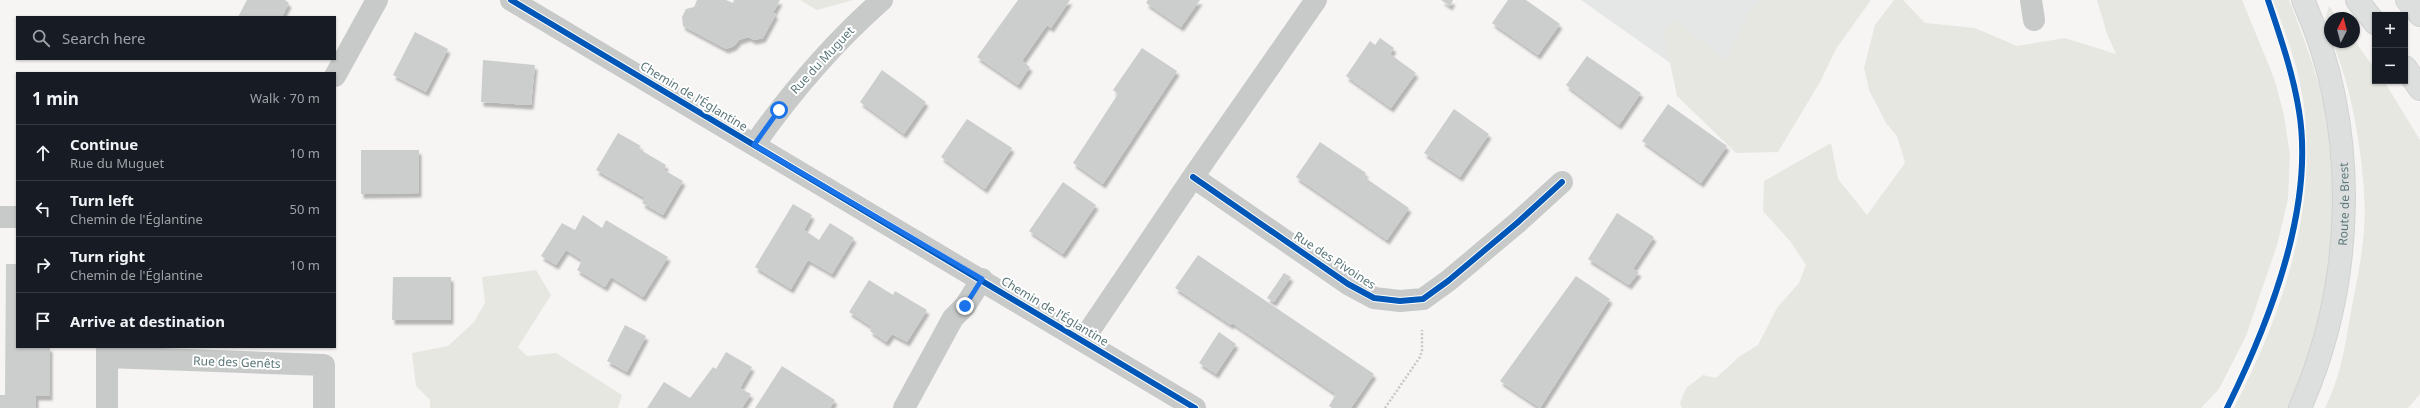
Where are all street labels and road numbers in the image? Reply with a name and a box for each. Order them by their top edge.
street label: Rue du Muguet [786,22,858,98]
street label: Chemin de l'Églantine [637,57,751,135]
street label: Route de Brest [2333,161,2352,246]
street label: Rue des Pivoines [1291,227,1379,293]
street label: Chemin de l'Églantine [998,272,1112,350]
street label: Rue des Genêts [193,352,281,372]

